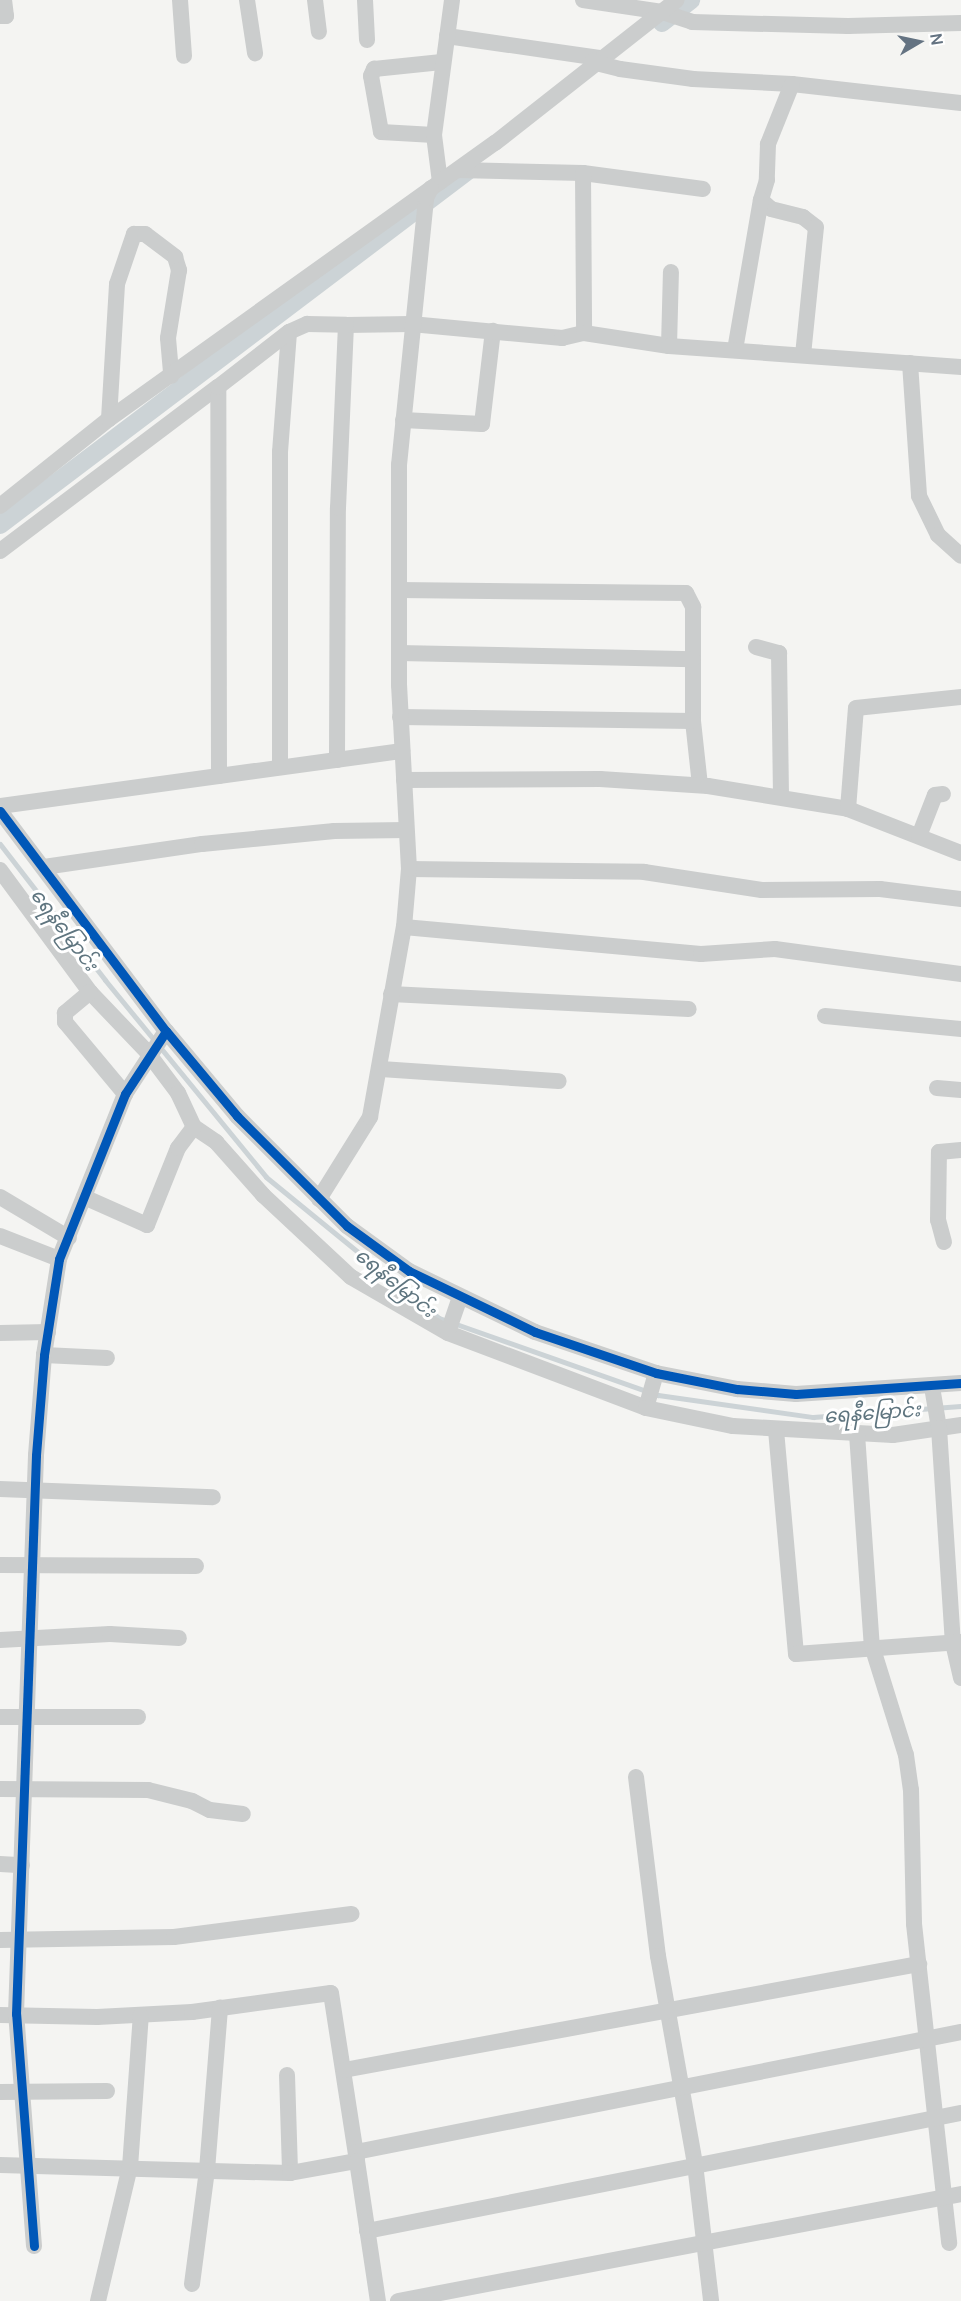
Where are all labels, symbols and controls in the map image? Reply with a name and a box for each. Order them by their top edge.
north arrow [889,12,949,72]
text: N [925,32,949,47]
water label: ရေနီမြောင်း [26,883,104,975]
water label: ရေနီမြောင်း [351,1242,441,1322]
water label: ရေနီမြောင်း [823,1397,921,1427]

